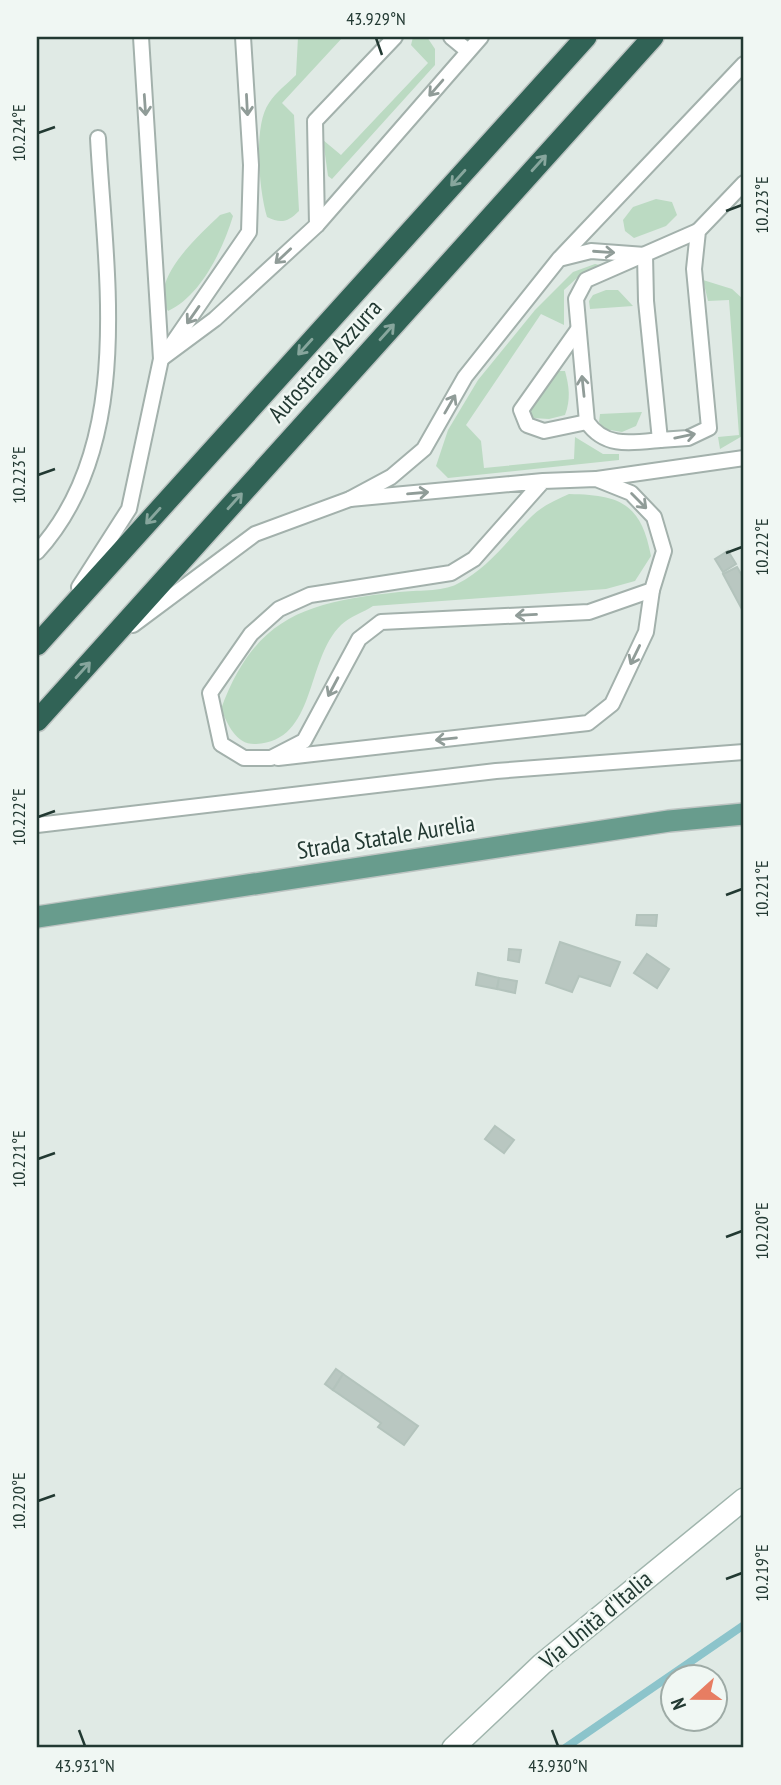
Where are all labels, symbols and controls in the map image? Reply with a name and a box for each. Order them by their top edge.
text: 43.929°N [346,7,406,30]
one-way arrow [428,79,444,97]
one-way arrow [139,93,152,116]
one-way arrow [241,93,254,116]
text: 10.224°E [7,104,30,162]
one-way arrow [531,154,547,172]
one-way arrow [450,169,466,187]
text: 10.223°E [750,176,773,234]
one-way arrow [592,246,615,259]
one-way arrow [274,248,292,264]
street label: Autostrada Azzurra [261,293,388,429]
one-way arrow [185,305,200,324]
one-way arrow [379,323,395,341]
one-way arrow [297,338,314,355]
one-way arrow [576,376,589,398]
one-way arrow [443,394,457,414]
one-way arrow [673,429,696,443]
text: 10.223°E [7,446,30,504]
one-way arrow [406,486,429,499]
one-way arrow [227,492,243,510]
one-way arrow [630,492,647,509]
one-way arrow [145,507,161,525]
text: 10.222°E [750,518,773,576]
one-way arrow [515,608,538,621]
one-way arrow [628,644,641,666]
one-way arrow [74,662,91,679]
one-way arrow [326,676,340,696]
one-way arrow [435,733,458,746]
text: 10.222°E [7,788,30,846]
street label: Strada Statale Aurelia [295,807,477,866]
text: 10.221°E [750,860,773,918]
text: 10.221°E [7,1130,30,1188]
text: 10.220°E [750,1202,773,1260]
text: 10.220°E [7,1472,30,1530]
text: 10.219°E [750,1544,773,1602]
street label: Via Unità d'Italia [532,1564,658,1676]
north arrow [658,1662,728,1732]
text: N [665,1695,691,1713]
text: 43.931°N [55,1754,115,1777]
text: 43.930°N [528,1754,588,1777]

